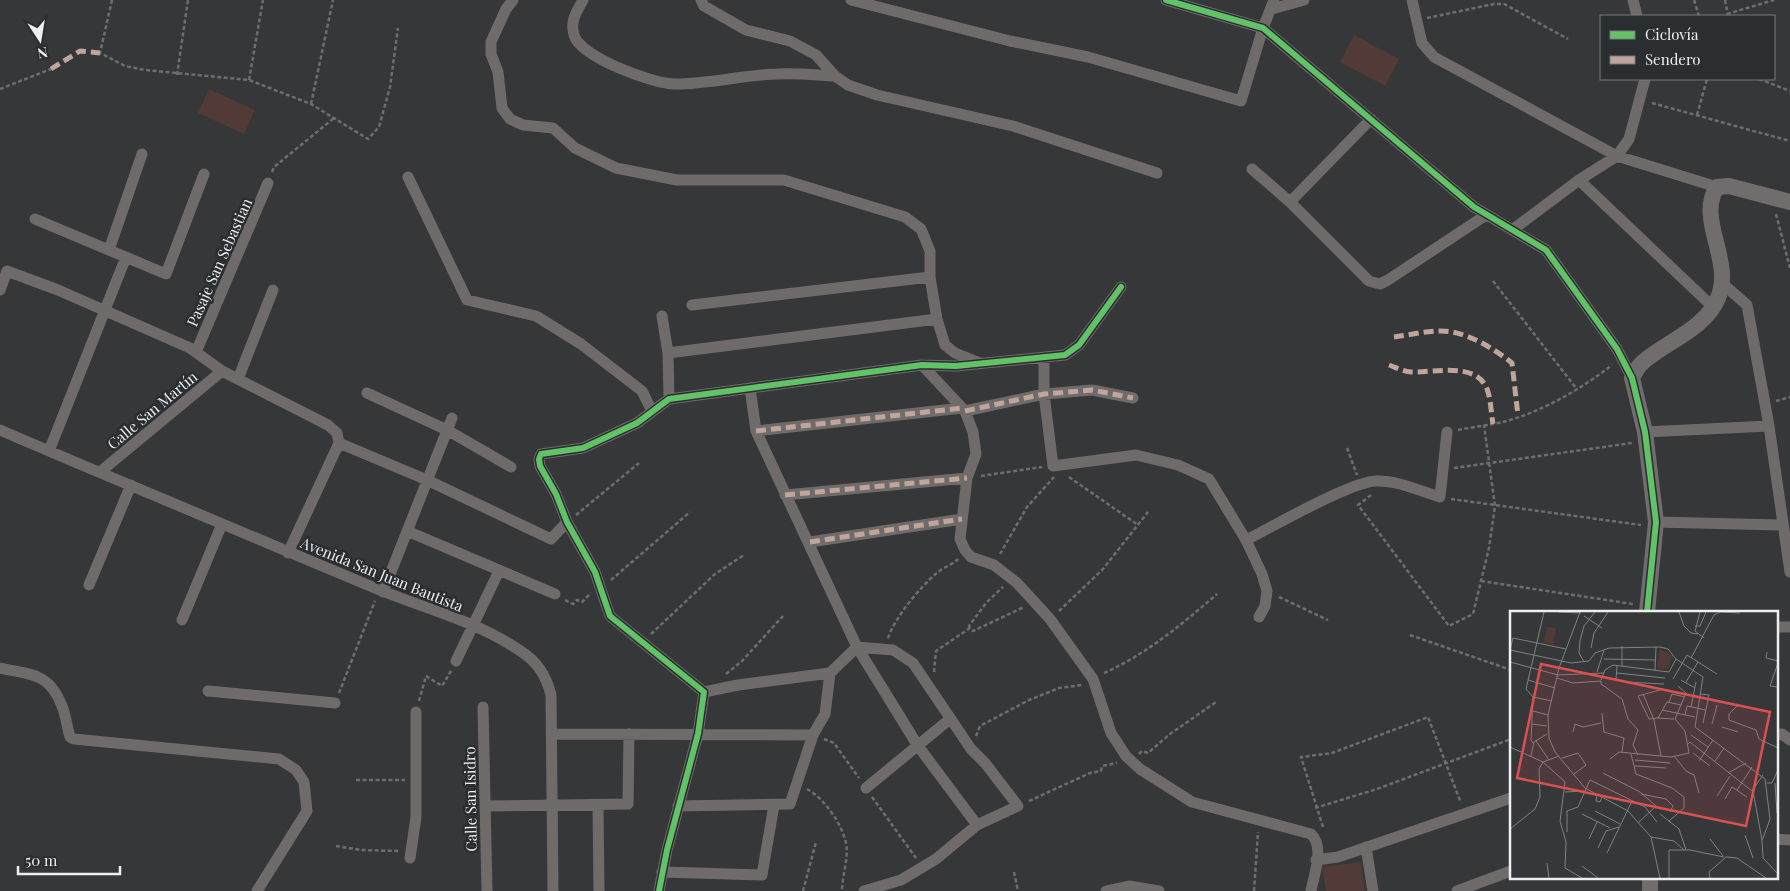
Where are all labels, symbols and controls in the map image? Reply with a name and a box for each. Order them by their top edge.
north arrow [15,15,65,65]
legend [1600,15,1775,80]
text: Ciclovía [1645,24,1699,44]
text: N [36,43,50,64]
text: Sendero [1645,49,1701,69]
street label: Pasaje San Sebastian [182,195,256,329]
street label: Calle San Martín [103,366,201,454]
street label: Avenida San Juan Bautista [297,532,467,616]
inset map [1510,611,1778,878]
street label: Calle San Isidro [459,746,481,852]
scale bar [18,844,120,876]
text: 50 m [25,850,58,870]

